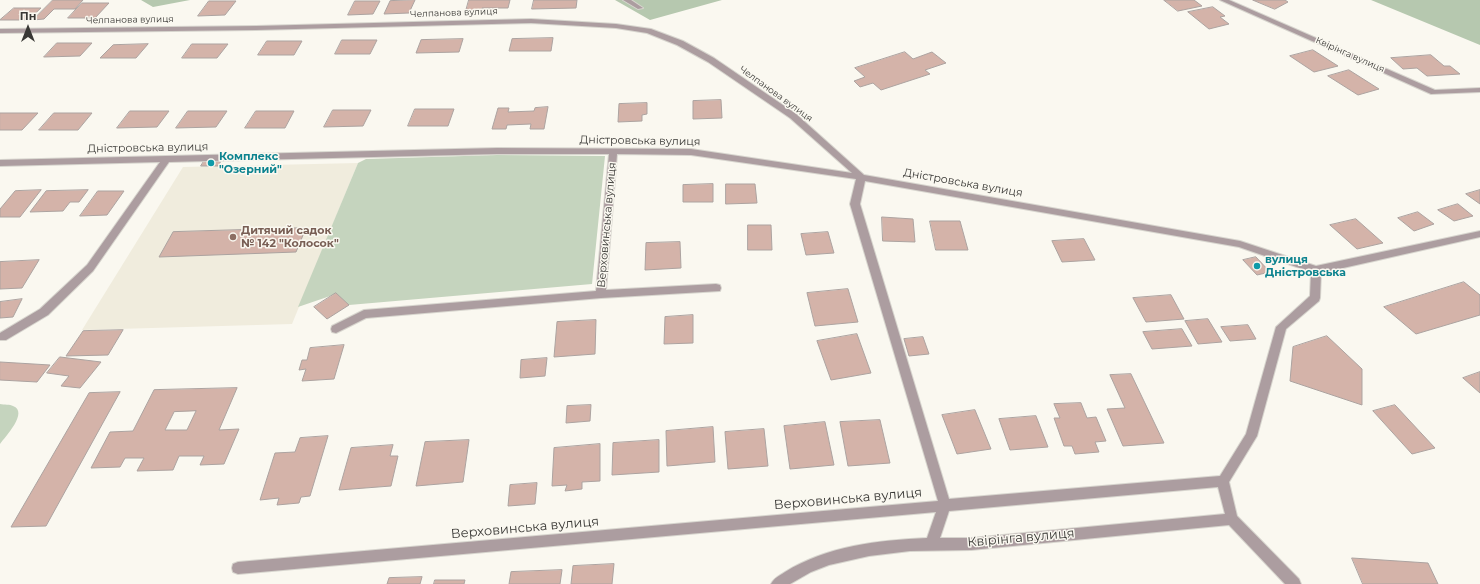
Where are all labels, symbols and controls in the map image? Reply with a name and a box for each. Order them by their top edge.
street label: Челпанова вулиця [410,6,498,20]
north arrow [8,8,48,48]
text: Пн [20,9,36,23]
street label: Челпанова вулиця [86,14,174,26]
street label: Квірінга вулиця [1314,35,1386,75]
street label: Челпанова вулиця [737,64,815,124]
street label: Дністровська вулиця [579,133,701,149]
street label: Дністровська вулиця [87,140,209,156]
place label: Комплекс "Озерний" [219,150,282,176]
marker: Комплекс "Озерний" [206,158,216,168]
street label: Верховинська вулиця [595,162,619,288]
street label: Дністровська вулиця [902,166,1024,200]
place label: Дитячий садок № 142 "Колосок" [241,224,339,250]
marker: Дитячий садок № 142 "Колосок" [228,232,238,242]
place label: вулиця Дністровська [1265,253,1346,279]
marker: вулиця Дністровська [1252,261,1262,271]
street label: Верховинська вулиця [773,485,923,513]
street label: Верховинська вулиця [450,514,600,542]
street label: Квірінга вулиця [967,526,1075,550]

